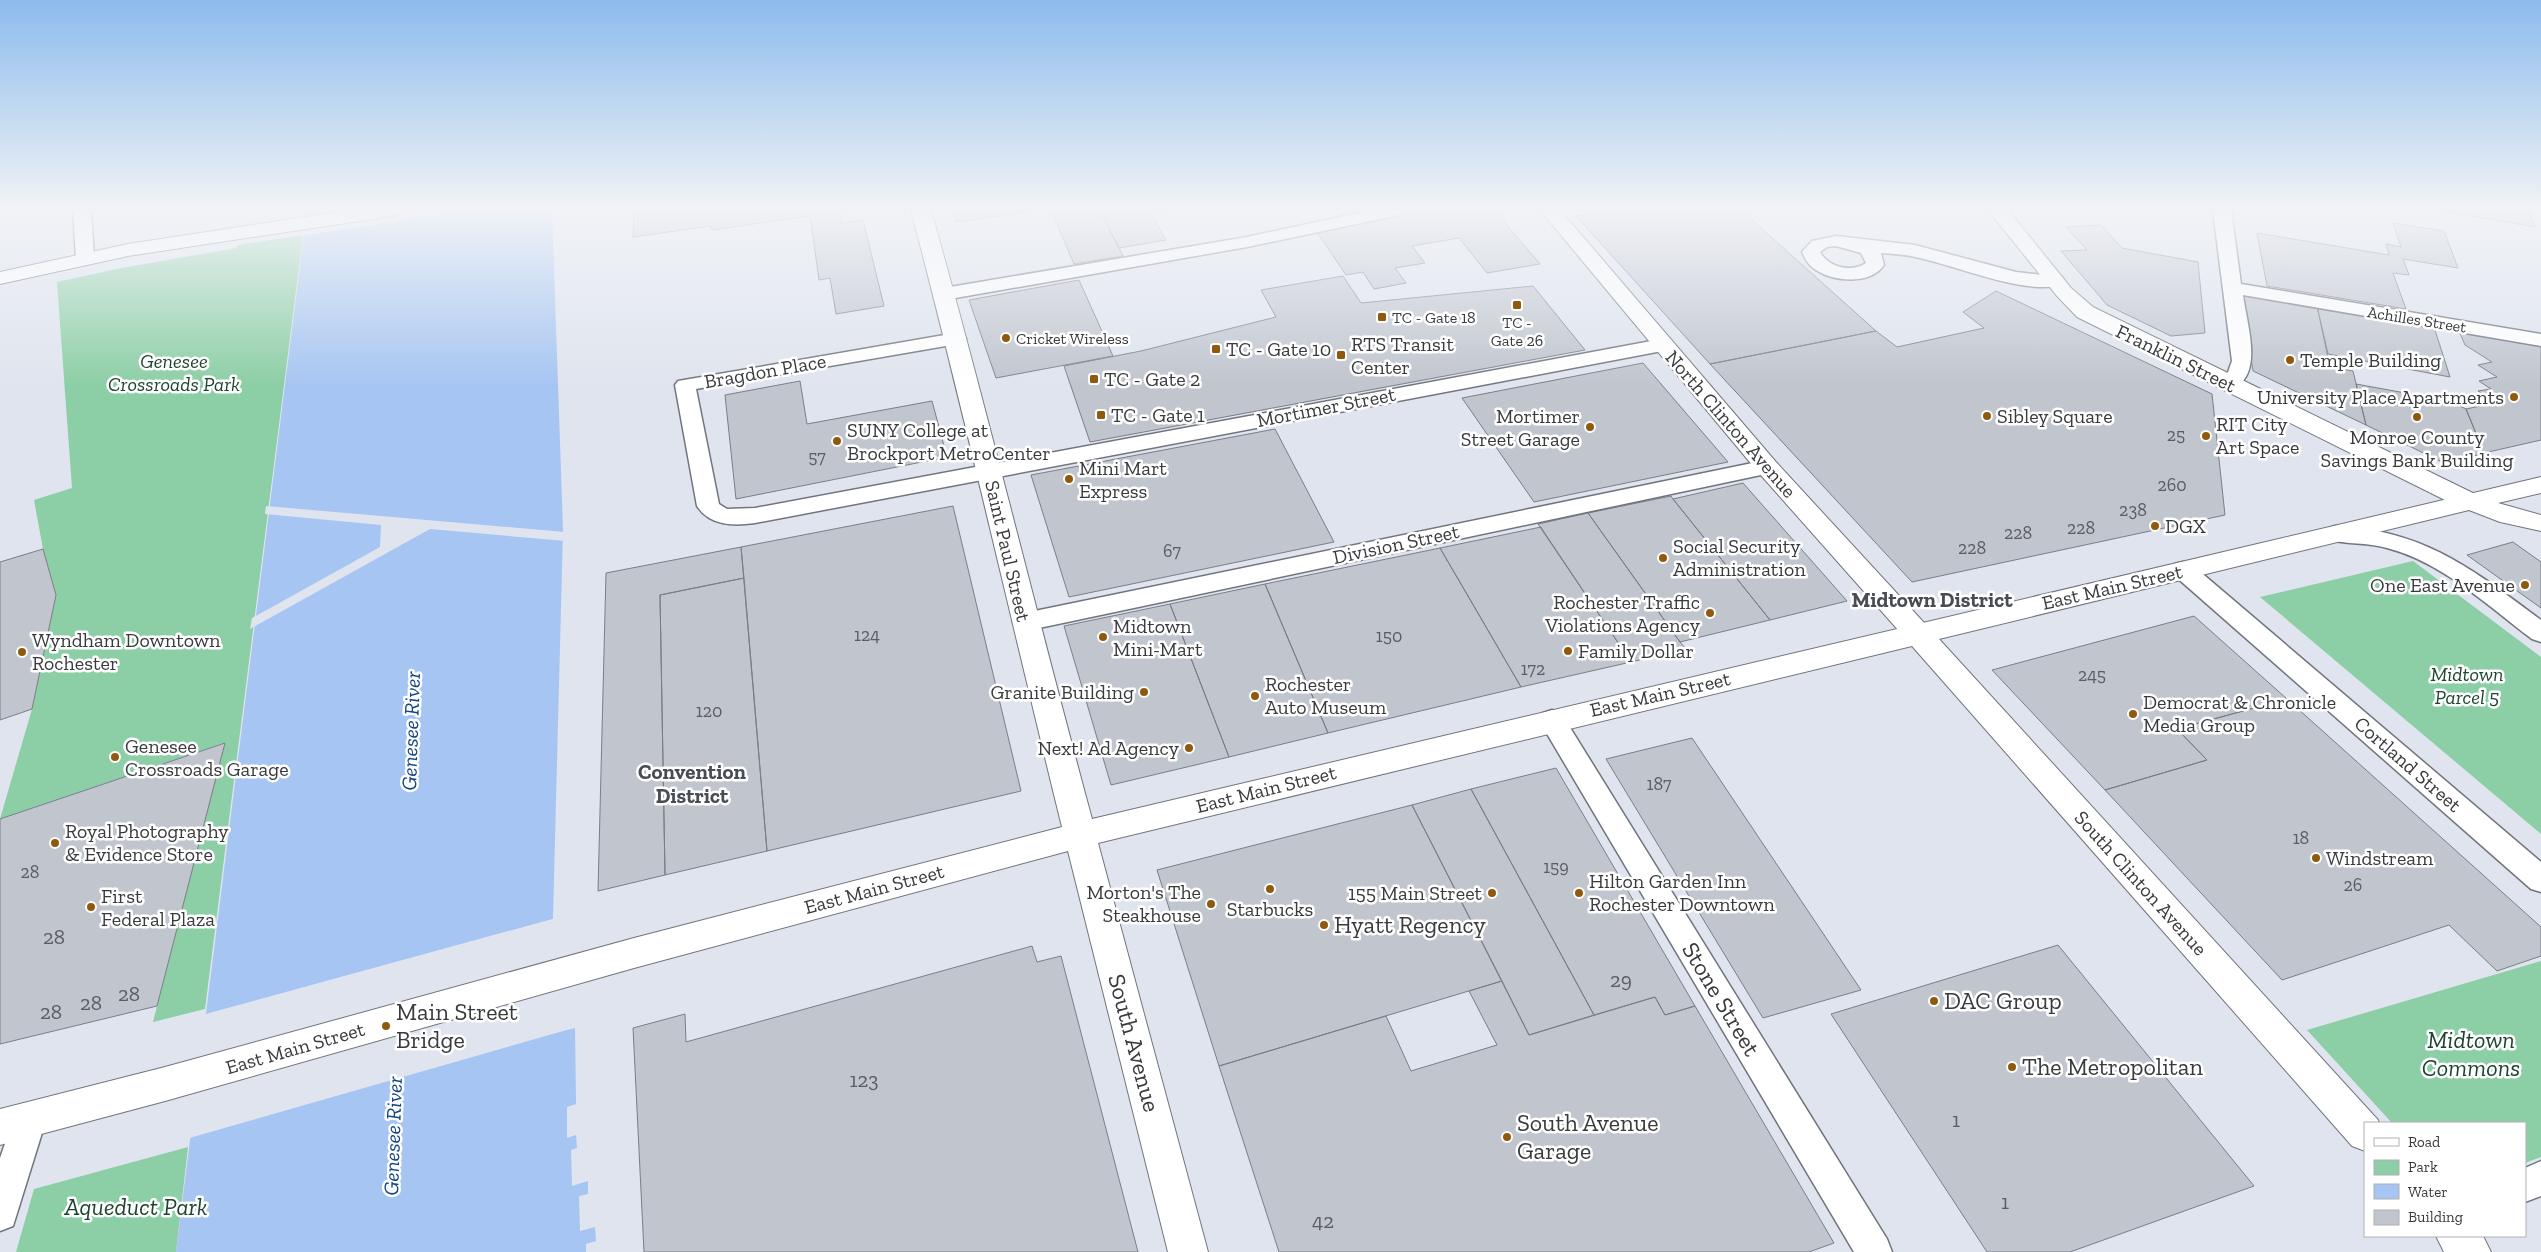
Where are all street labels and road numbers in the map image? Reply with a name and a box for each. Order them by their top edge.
street label: Achilles Street [2366,302,2468,337]
street label: Franklin Street [2112,319,2241,398]
street label: North Clinton Avenue [1660,345,1802,503]
street label: Bragdon Place [702,348,828,394]
street label: Mortimer Street [1255,382,1398,432]
street label: Saint Paul Street [980,478,1036,624]
street label: Division Street [1331,519,1462,569]
street label: East Main Street [2039,559,2185,615]
street label: East Main Street [1587,666,1733,722]
street label: Cortland Street [2350,711,2467,817]
street label: East Main Street [1193,760,1339,818]
street label: South Clinton Avenue [2070,806,2212,960]
street label: East Main Street [802,859,947,919]
street label: Stone Street [1676,937,1767,1061]
street label: South Avenue [1102,971,1167,1115]
street label: East Main Street [223,1017,368,1079]

